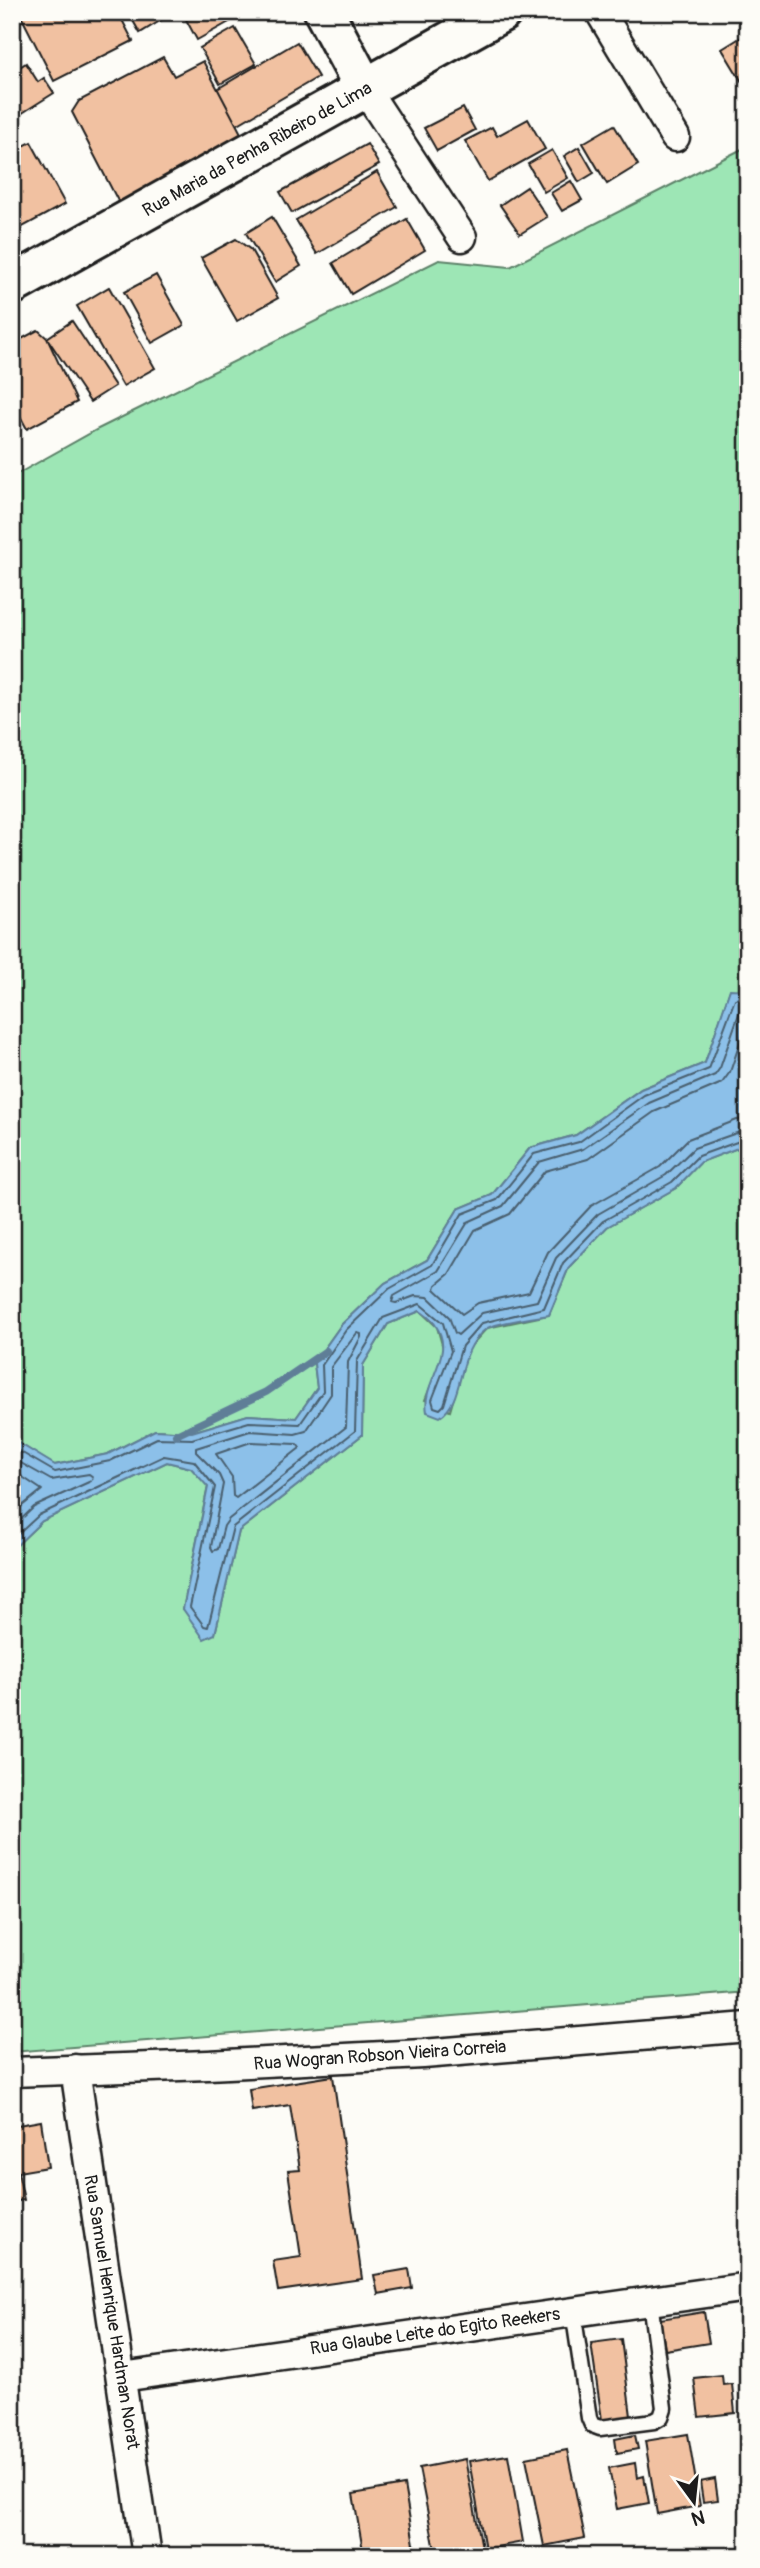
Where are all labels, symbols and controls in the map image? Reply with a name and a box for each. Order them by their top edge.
street label: Rua Maria da Penha Ribeiro de Lima [139,77,376,222]
street label: Rua Wogran Robson Vieira Correia [253,2035,507,2076]
street label: Rua Samuel Henrique Hardman Norat [78,2173,145,2452]
street label: Rua Glaube Leite do Egito Reekers [309,2303,562,2360]
north arrow [658,2466,728,2536]
text: N [689,2504,707,2531]

